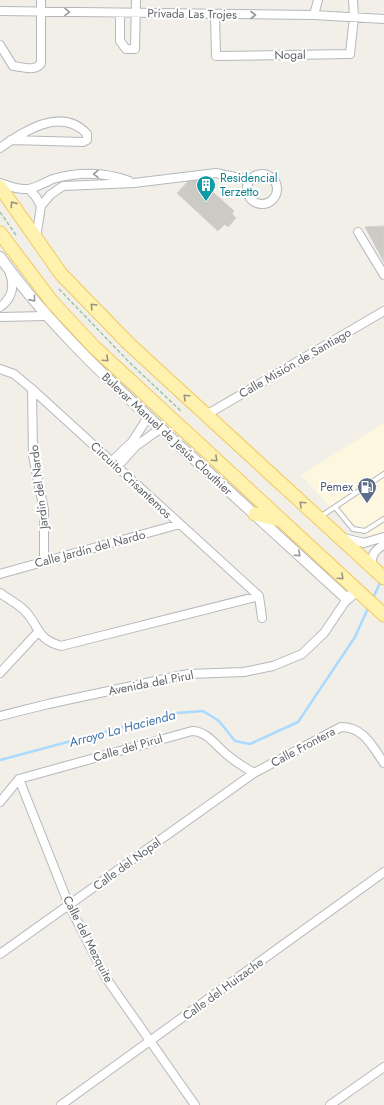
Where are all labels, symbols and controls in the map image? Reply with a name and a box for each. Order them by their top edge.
street label: Privada Las Trojes [147,4,237,24]
one-way arrow [64,8,70,16]
one-way arrow [250,11,256,19]
street label: Nogal [274,46,306,64]
place label: Residencial Terzetto [220,169,278,201]
one-way arrow [93,170,99,178]
building icon: Residencial Terzetto [195,174,217,202]
one-way arrow [10,202,17,209]
one-way arrow [28,294,35,301]
one-way arrow [90,303,98,311]
street label: Calle Misión de Santiago [236,323,355,403]
one-way arrow [102,354,109,361]
street label: Bulevar Manuel de Jesús Clouthier [98,368,237,500]
one-way arrow [183,394,191,401]
street label: Circuito Crisantemos [86,437,176,523]
street label: Jardín del Nardo [25,443,53,532]
one-way arrow [211,454,218,461]
fuel station icon: Pemex [356,476,378,504]
place label: Pemex [320,478,354,496]
one-way arrow [299,501,307,508]
street label: Calle Jardín del Nardo [33,525,148,572]
one-way arrow [293,549,301,556]
one-way arrow [336,572,344,580]
street label: Avenida del Pirul [107,666,195,700]
water label: Arroyo La Hacienda [66,705,177,752]
street label: Calle Frontera [268,722,339,772]
street label: Calle del Pirul [91,729,165,767]
street label: Calle del Nopal [89,833,165,895]
street label: Calle del Mezquite [58,893,118,985]
street label: Calle del Huizache [179,953,267,1025]

